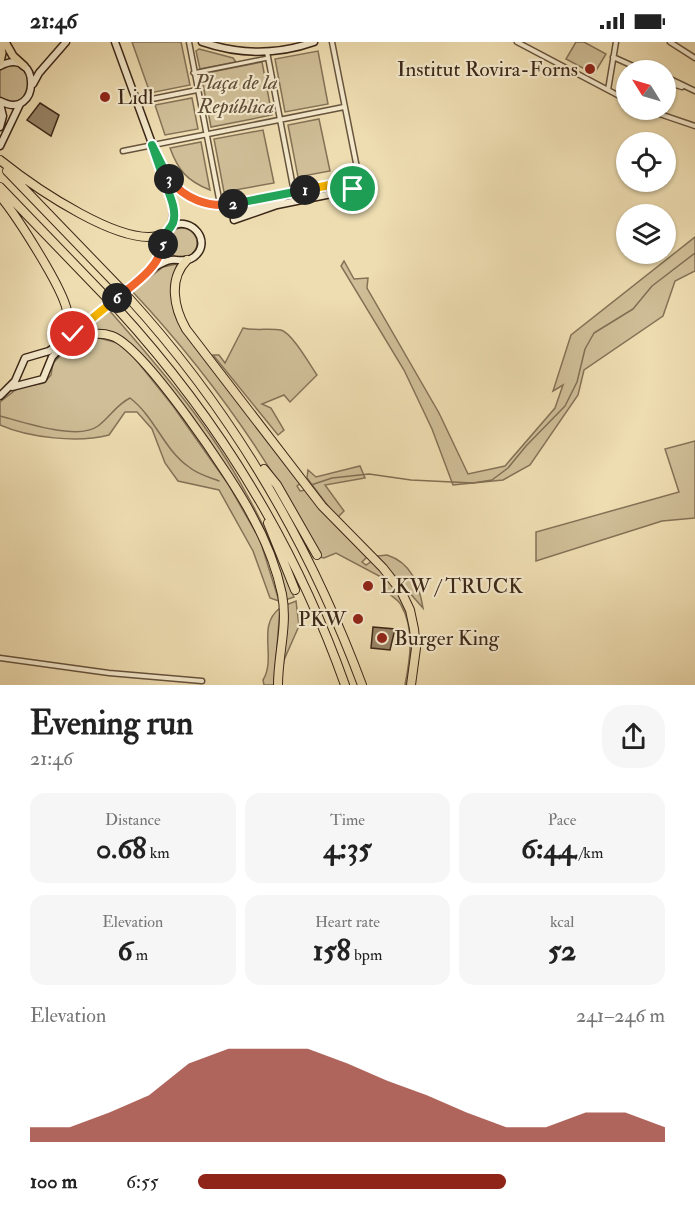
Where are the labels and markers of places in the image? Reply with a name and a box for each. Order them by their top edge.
place label: Institut Rovira-Forns [397,56,578,83]
marker: Institut Rovira-Forns [583,62,597,76]
place label: Lidl [117,84,154,111]
marker: Lidl [98,90,112,104]
pin [327,163,378,214]
pin: 3 [154,164,184,194]
pin: 1 [290,175,320,205]
pin: 2 [218,189,248,219]
pin: 5 [148,229,178,259]
pin: 6 [102,283,132,313]
pin [47,308,98,359]
place label: LKW / TRUCK [380,573,523,600]
marker: LKW / TRUCK [361,579,375,593]
place label: PKW [298,606,347,633]
marker: PKW [351,612,365,626]
place label: Burger King [394,625,500,652]
marker: Burger King [375,631,389,645]

